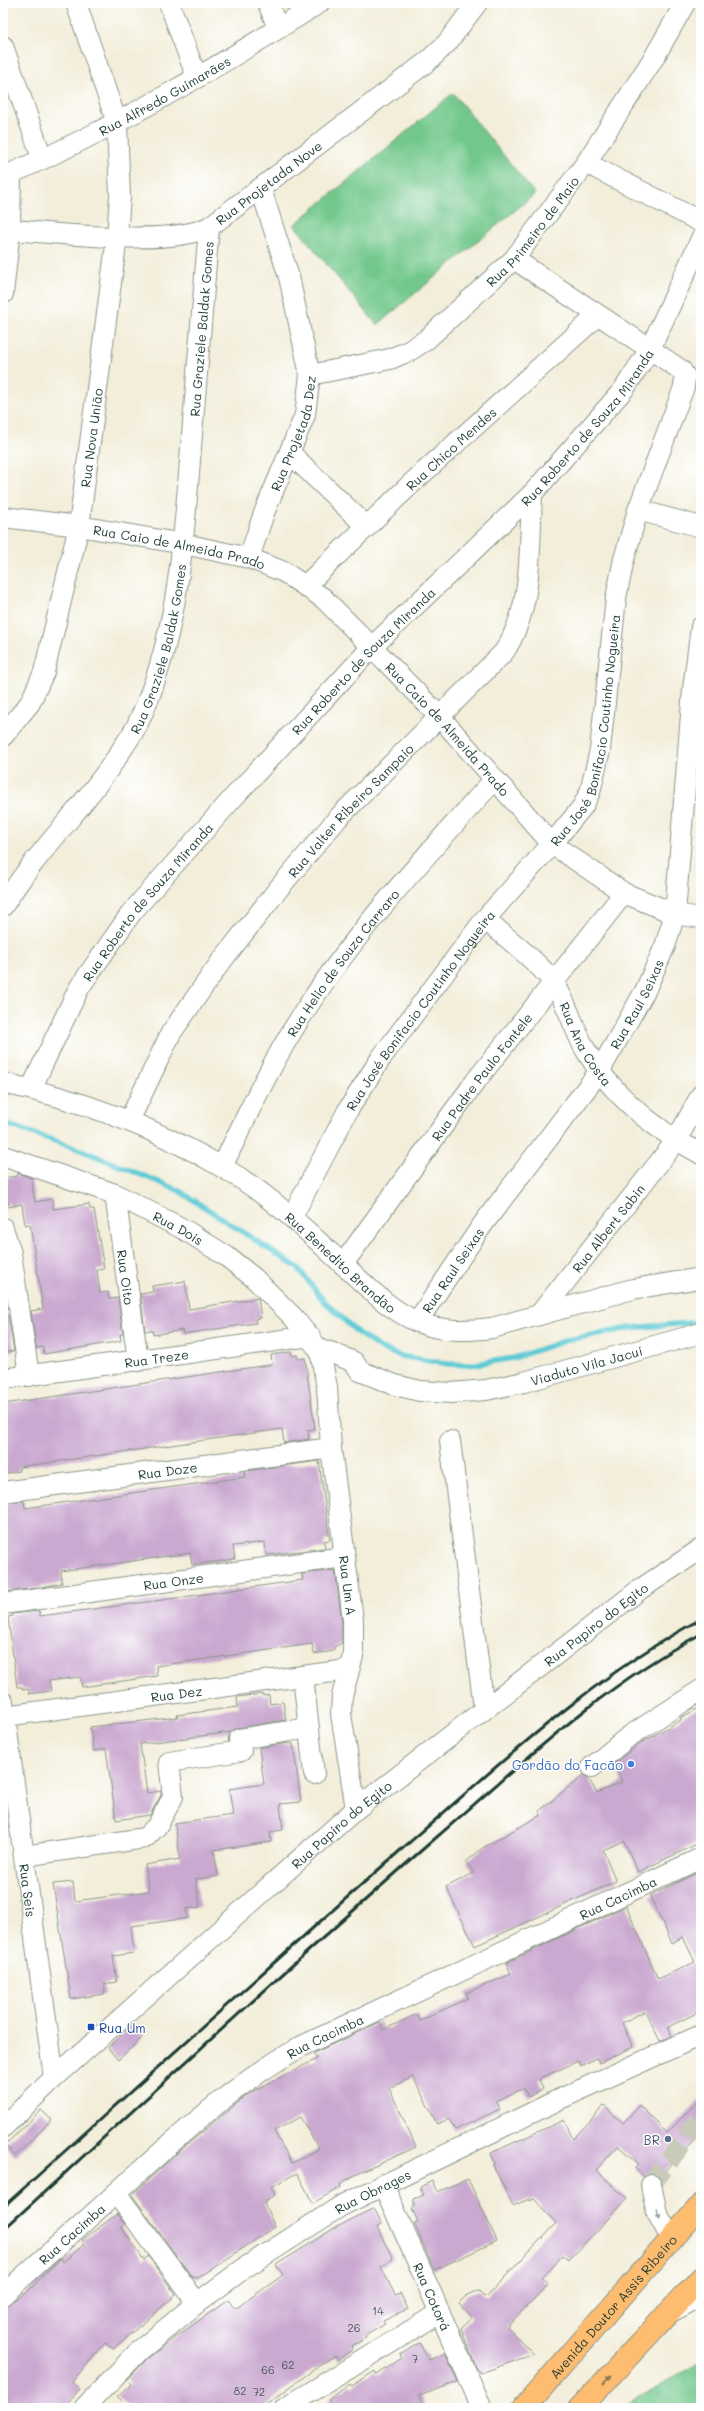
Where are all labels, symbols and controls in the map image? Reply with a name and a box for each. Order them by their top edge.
street label: Rua Alfredo Guimarães [96,51,233,139]
street label: Rua Projetada Nove [212,136,325,228]
street label: Rua Primeiro de Maio [482,172,582,290]
street label: Rua Graziele Baldak Gomes [185,241,216,417]
street label: Rua Roberto de Souza Miranda [517,345,656,509]
street label: Rua Projetada Dez [266,374,318,493]
street label: Rua Nova União [76,387,106,488]
street label: Rua Chico Mendes [402,403,499,493]
street label: Rua Caio de Almeida Prado [92,520,268,572]
street label: Rua Graziele Baldak Gomes [126,563,189,737]
street label: Rua Roberto de Souza Miranda [287,583,438,738]
street label: Rua José Bonifacio Coutinho Nogueira [546,613,623,849]
street label: Rua Caio de Almeida Prado [383,658,514,799]
street label: Rua Valter Ribeiro Sampaio [284,739,417,880]
street label: Rua Roberto de Souza Miranda [78,819,216,984]
street label: Rua Helio de Souza Carraro [282,885,402,1039]
street label: Rua José Bonifacio Coutinho Nogueira [342,906,498,1113]
street label: Rua Raul Seixas [605,956,667,1052]
street label: Rua Ana Costa [557,999,616,1089]
street label: Rua Padre Paulo Fontele [427,1009,535,1144]
street label: Rua Albert Sabin [568,1180,648,1275]
street label: Rua Dois [151,1207,207,1248]
street label: Rua Benedito Brandão [282,1208,400,1316]
street label: Rua Raul Seixas [417,1224,487,1316]
street label: Rua Oito [114,1249,139,1306]
street label: Viaduto Vila Jacuí [528,1341,644,1388]
street label: Rua Treze [123,1345,190,1370]
street label: Rua Doze [137,1458,198,1482]
street label: Rua Um A [336,1555,361,1616]
street label: Rua Onze [142,1568,205,1593]
street label: Rua Papiro do Egito [540,1578,651,1669]
street label: Rua Dez [150,1681,203,1705]
place label: Gordão do Facão [512,1756,623,1773]
marker: Gordão do Facão [626,1759,636,1769]
street label: Rua Papiro do Egito [287,1776,395,1872]
street label: Rua Seis [17,1863,41,1918]
street label: Rua Cacimba [576,1872,659,1923]
street label: Rua Cacimba [283,2010,366,2062]
place label: Rua Um [99,2019,146,2036]
marker: Rua Um [86,2022,96,2032]
place label: BR [644,2131,660,2148]
marker: BR [663,2134,673,2144]
street label: Rua Obrages [331,2165,413,2217]
street label: Rua Cacimba [35,2199,108,2268]
one-way arrow [656,2208,662,2220]
street label: Avenida Doutor Assis Ribeiro [545,2231,680,2382]
street label: Rua Cotorá [410,2260,455,2333]
house number: 14 [372,2303,384,2318]
house number: 26 [348,2320,360,2335]
house number: 7 [412,2351,418,2366]
house number: 62 [282,2357,294,2372]
house number: 66 [261,2362,275,2377]
one-way arrow [602,2375,612,2385]
house number: 82 [234,2383,246,2398]
house number: 72 [253,2384,265,2399]

